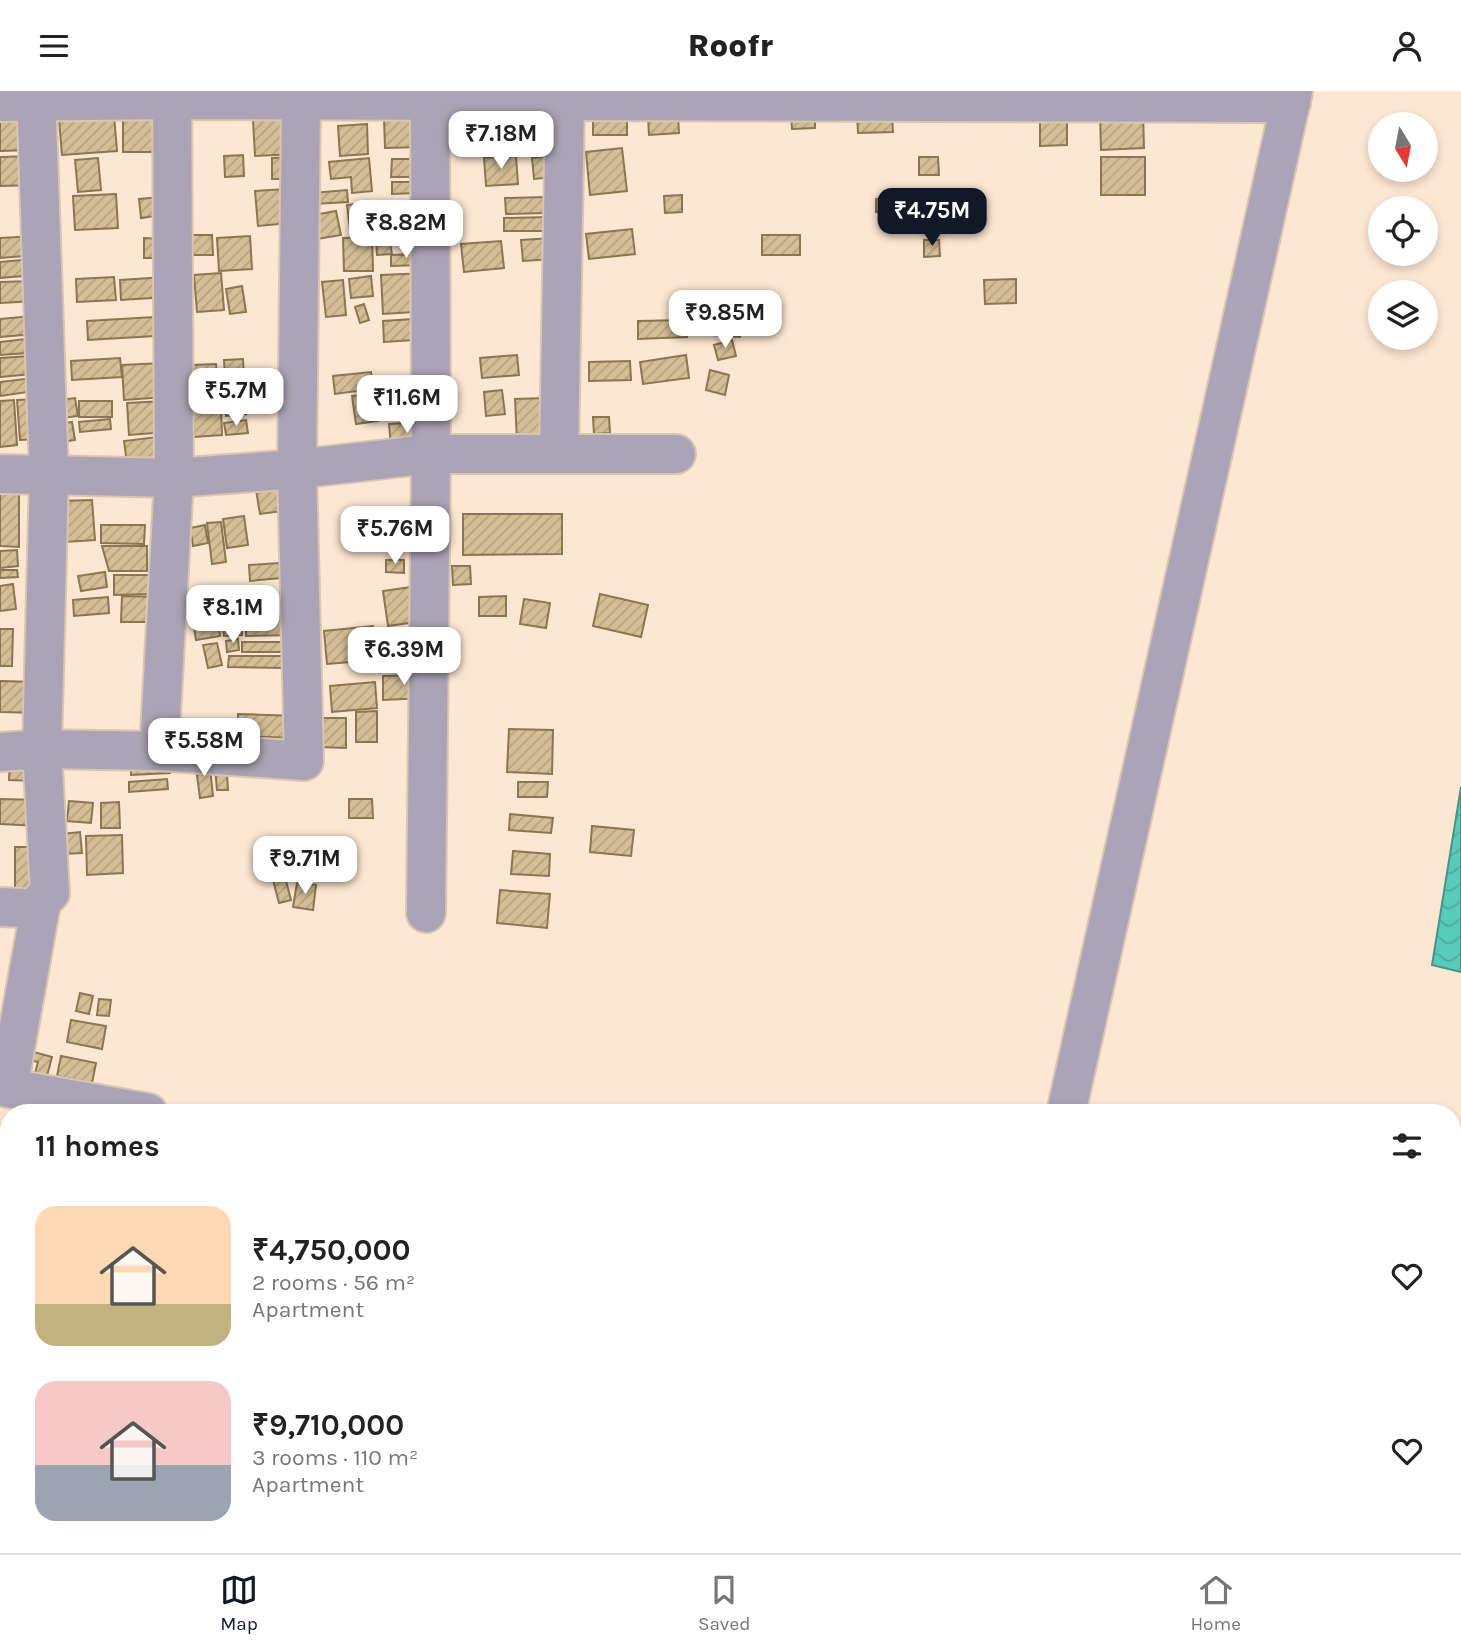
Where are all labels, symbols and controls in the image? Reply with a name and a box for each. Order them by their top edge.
icon: menu [35,27,73,65]
text: Roofr [688,27,773,64]
icon: person [1388,27,1426,65]
pin: ₹7.18M [444,111,558,171]
north arrow [1368,112,1438,182]
map controls [1368,112,1438,350]
text: ₹7.18M [465,120,537,147]
pin: ₹4.75M [875,188,989,248]
button: locate [1368,196,1438,266]
text: ₹4.75M [894,197,970,224]
pin: ₹8.82M [349,201,463,260]
text: ₹8.82M [365,209,447,236]
button: layers [1368,280,1438,350]
pin: ₹9.85M [668,291,782,350]
text: ₹9.85M [685,299,765,326]
pin: ₹5.7M [187,369,285,428]
pin: ₹11.6M [350,375,464,435]
text: ₹5.7M [204,377,268,404]
text: ₹11.6M [373,384,441,411]
pin: ₹5.76M [338,507,452,566]
text: ₹5.76M [356,515,434,542]
pin: ₹8.1M [184,585,282,645]
text: ₹8.1M [202,594,264,621]
pin: ₹6.39M [347,627,461,687]
text: ₹6.39M [364,636,444,663]
pin: ₹5.58M [147,719,261,778]
text: ₹5.58M [164,727,244,754]
pin: ₹9.71M [248,837,362,896]
text: ₹9.71M [269,845,341,872]
icon: filters [1388,1127,1426,1165]
text: 11 homes [35,1128,160,1164]
text: ₹4,750,000 [252,1232,410,1268]
icon: home [91,1234,175,1318]
icon: heart [1388,1257,1426,1295]
text: 2 rooms · 56 m² [252,1269,415,1296]
text: Apartment [252,1296,364,1323]
text: ₹9,710,000 [252,1407,404,1443]
icon: home [91,1409,175,1493]
icon: heart [1388,1432,1426,1470]
text: 3 rooms · 110 m² [252,1444,418,1471]
text: Apartment [252,1471,364,1498]
tab: Map [220,1571,258,1635]
tab: Saved [698,1571,750,1635]
tab: Home [1190,1571,1241,1635]

